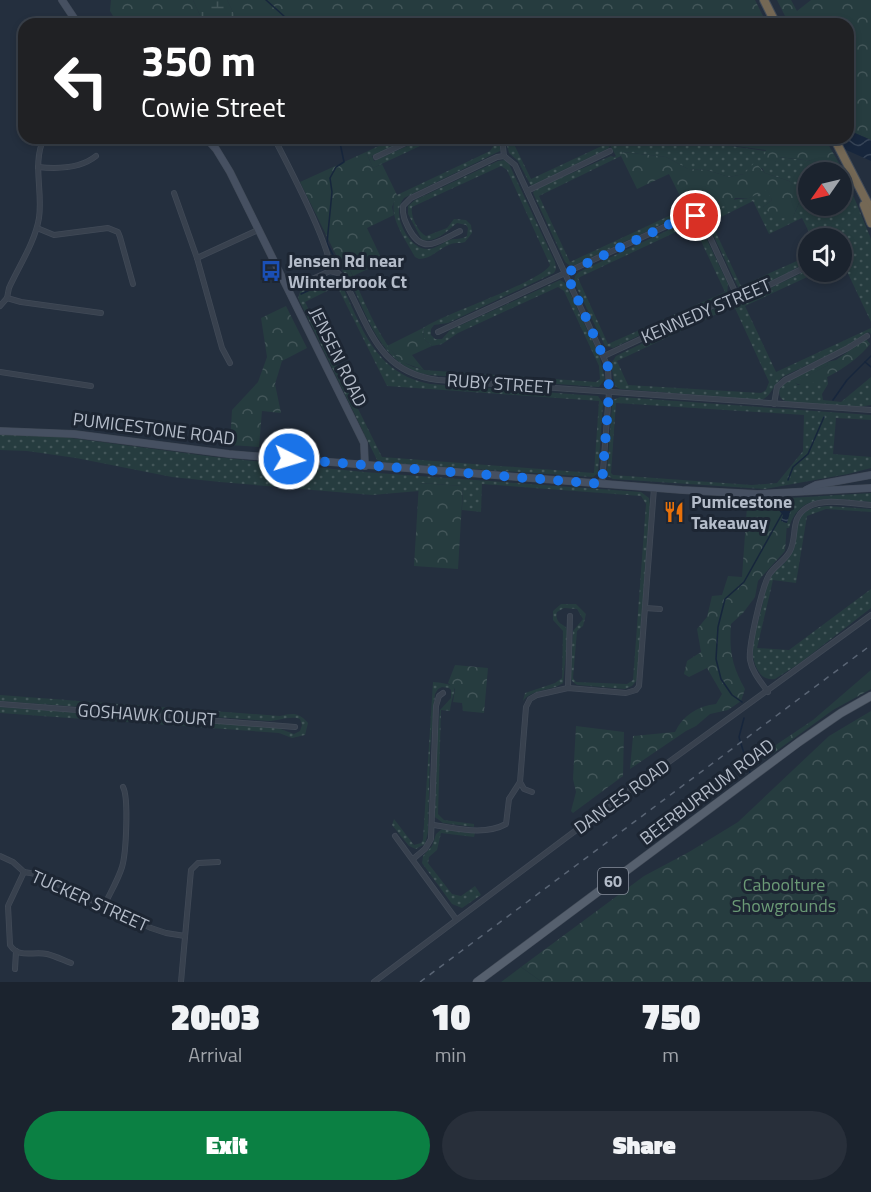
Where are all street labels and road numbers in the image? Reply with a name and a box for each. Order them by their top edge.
street label: KENNEDY STREET [637,271,776,350]
street label: JENSEN ROAD [303,302,374,411]
street label: RUBY STREET [446,366,555,401]
street label: PUMICESTONE ROAD [71,405,237,452]
street label: GOSHAWK COURT [77,696,218,733]
street label: BEERBURRUM ROAD [634,732,780,851]
street label: DANCES ROAD [568,753,675,841]
street label: TUCKER STREET [27,863,154,939]
road number: 60 [598,868,628,894]

